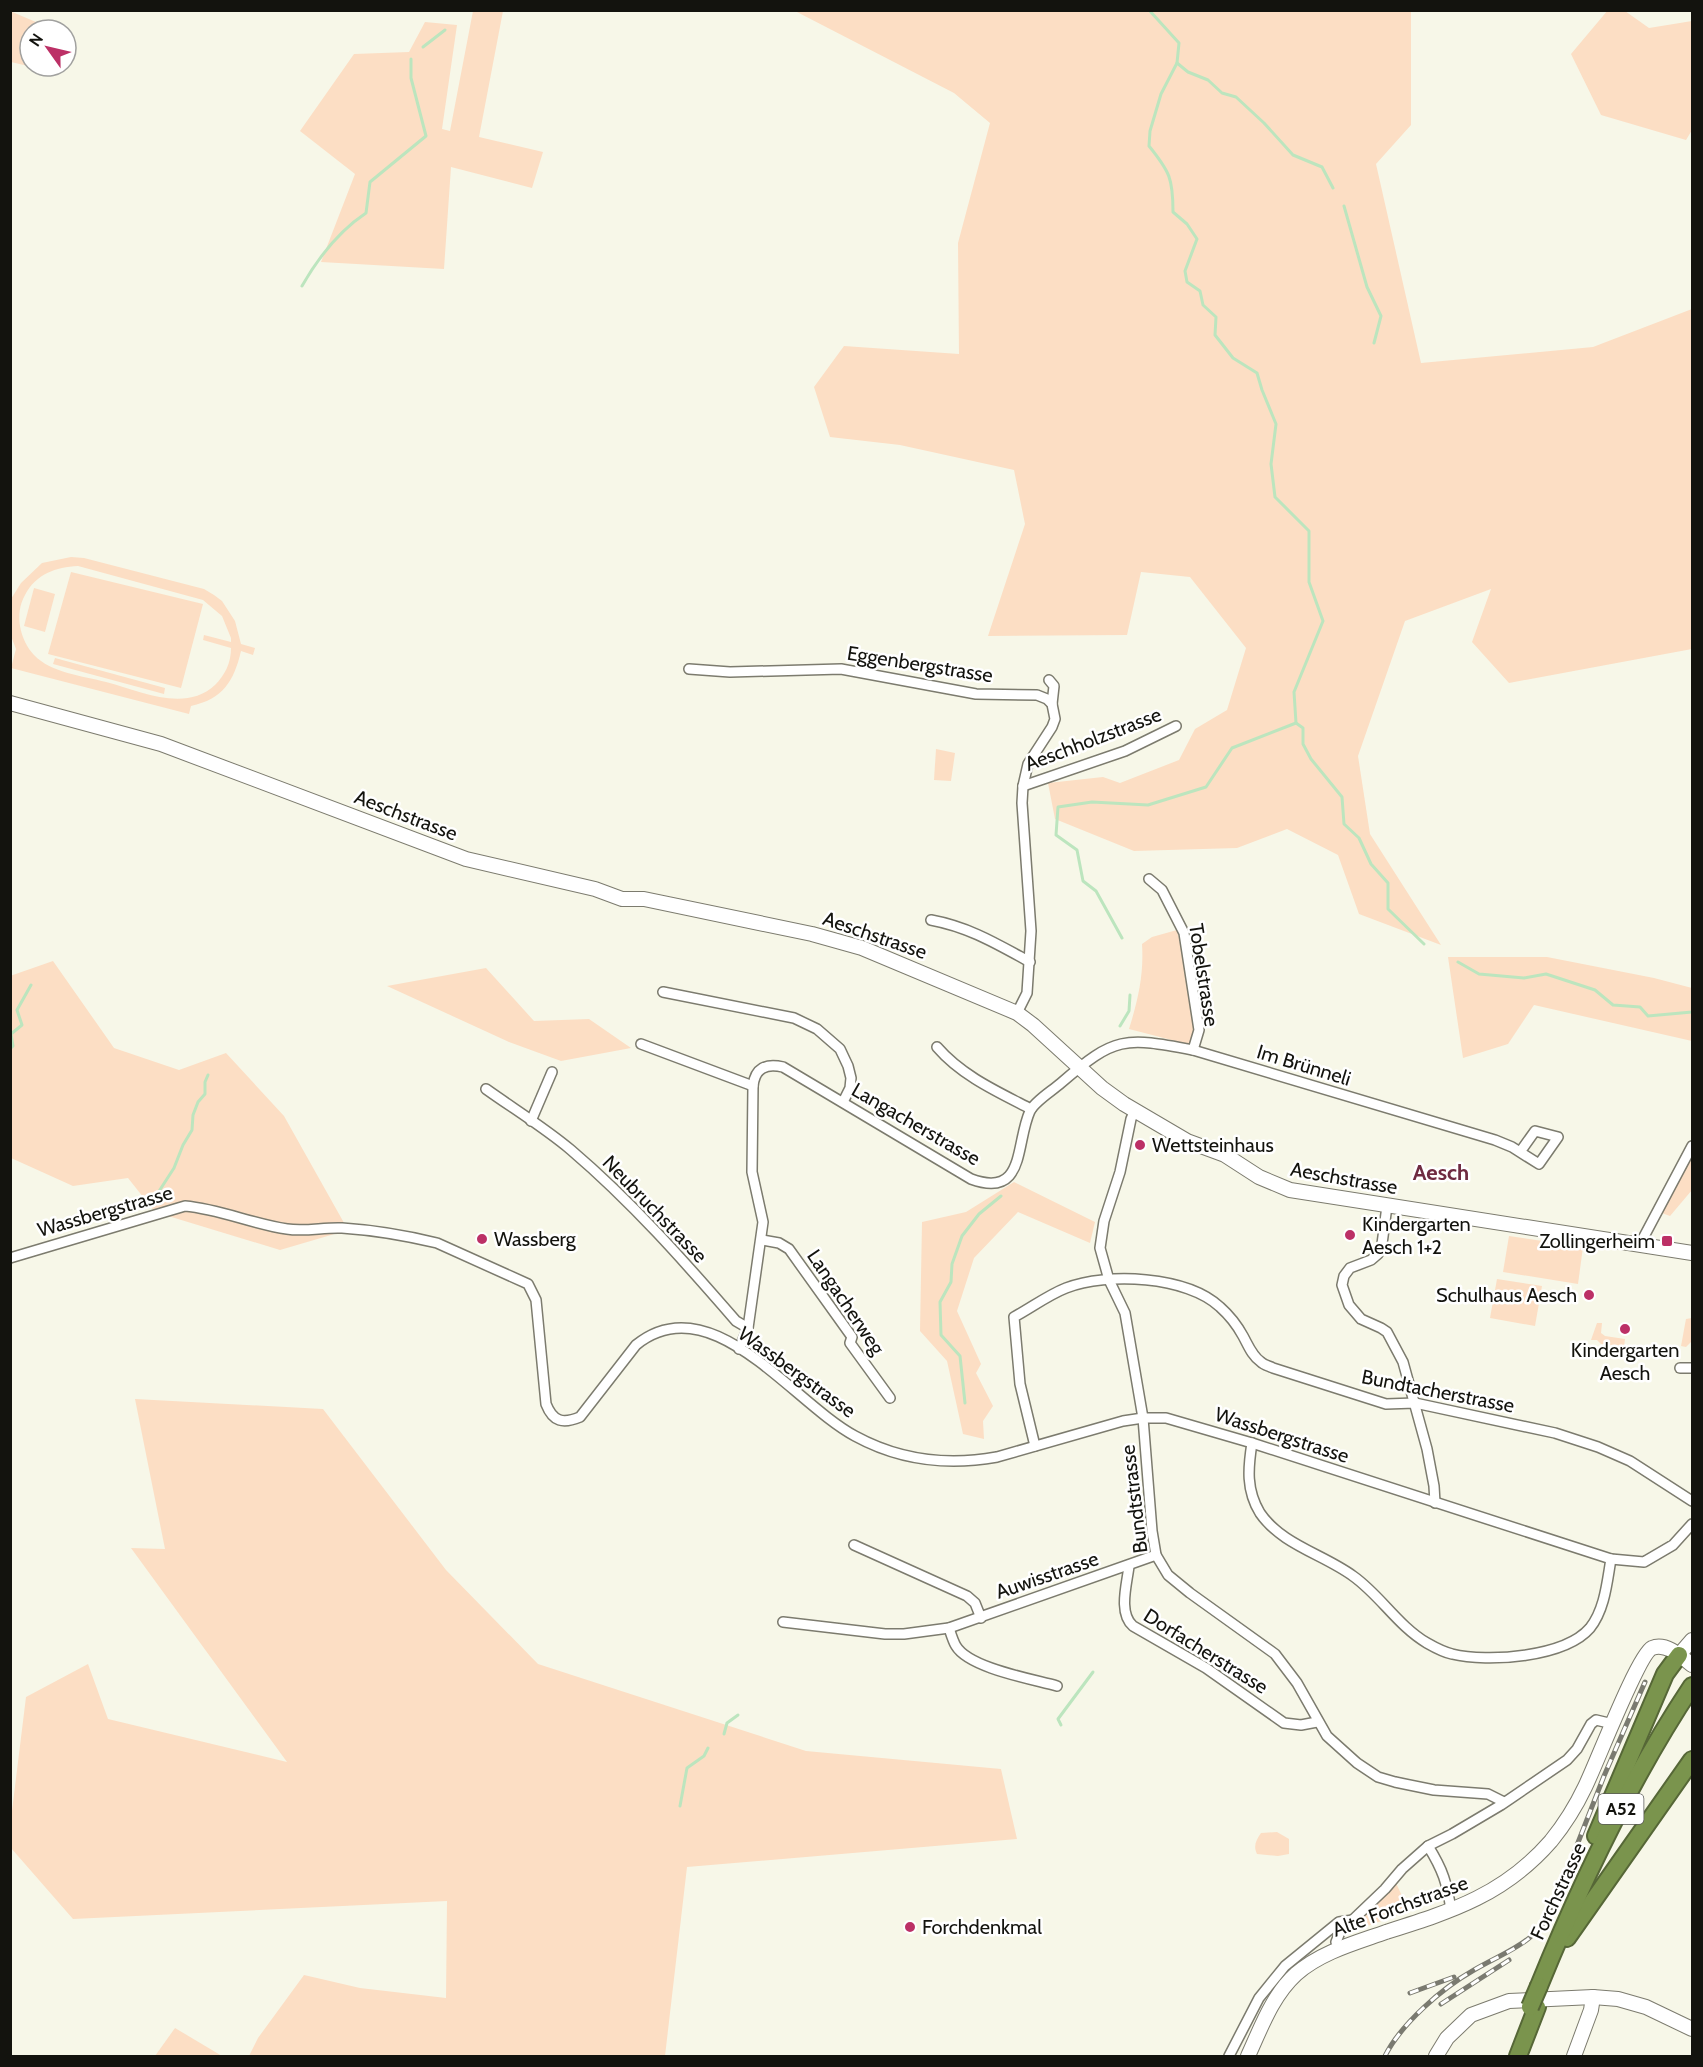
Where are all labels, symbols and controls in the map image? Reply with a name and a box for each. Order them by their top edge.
north arrow [18,18,78,78]
text: N [25,30,47,50]
street label: Eggenbergstrasse [845,641,995,687]
street label: Aeschholzstrasse [1021,702,1165,776]
street label: Aeschstrasse [351,784,461,846]
street label: Aeschstrasse [820,906,930,964]
street label: Tobelstrasse [1184,922,1224,1028]
street label: Im Brünneli [1254,1039,1354,1091]
street label: Langacherstrasse [847,1077,985,1171]
place label: Wettsteinhaus [1152,1133,1274,1157]
marker: Wettsteinhaus [1133,1138,1147,1152]
street label: Neubruchstrasse [598,1150,712,1268]
street label: Aeschstrasse [1289,1157,1399,1199]
district label: Aesch [1413,1159,1469,1186]
street label: Wassbergstrasse [35,1180,175,1242]
place label: Kindergarten Aesch 1+2 [1362,1212,1471,1259]
place label: Wassberg [494,1227,577,1251]
marker: Kindergarten Aesch 1+2 [1343,1228,1357,1242]
place label: Zollingerheim [1539,1229,1655,1253]
marker: Wassberg [475,1232,489,1246]
marker: Zollingerheim [1660,1234,1674,1248]
street label: Langacherweg [802,1245,890,1360]
place label: Schulhaus Aesch [1436,1283,1577,1307]
marker: Schulhaus Aesch [1582,1288,1596,1302]
street label: Wassbergstrasse [734,1321,860,1423]
marker: Kindergarten Aesch [1618,1322,1632,1336]
place label: Kindergarten Aesch [1571,1338,1679,1385]
street label: Bundtacherstrasse [1360,1364,1516,1418]
street label: Wassbergstrasse [1212,1402,1352,1468]
street label: Bundtstrasse [1115,1443,1153,1555]
street label: Auwisstrasse [992,1546,1102,1604]
street label: Dorfacherstrasse [1139,1603,1273,1699]
road number: A52 [1598,1794,1644,1824]
street label: Forchstrasse [1525,1839,1591,1943]
street label: Alte Forchstrasse [1329,1870,1471,1942]
place label: Forchdenkmal [922,1915,1042,1939]
marker: Forchdenkmal [903,1920,917,1934]

